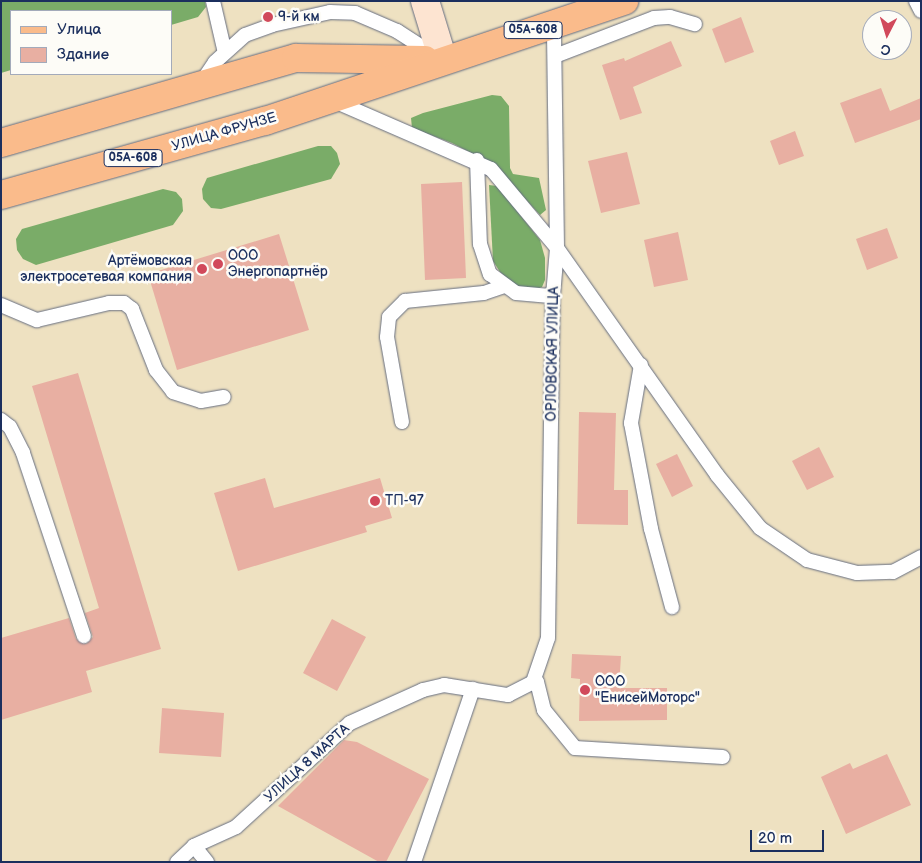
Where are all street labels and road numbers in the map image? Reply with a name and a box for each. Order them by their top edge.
road number: 05А-608 [503,20,563,40]
street label: УЛИЦА ФРУНЗЕ [170,109,278,155]
road number: 05А-608 [103,148,163,168]
street label: ОРЛОВСКАЯ УЛИЦА [543,286,563,422]
street label: УЛИЦА 8 МАРТА [261,720,353,806]

